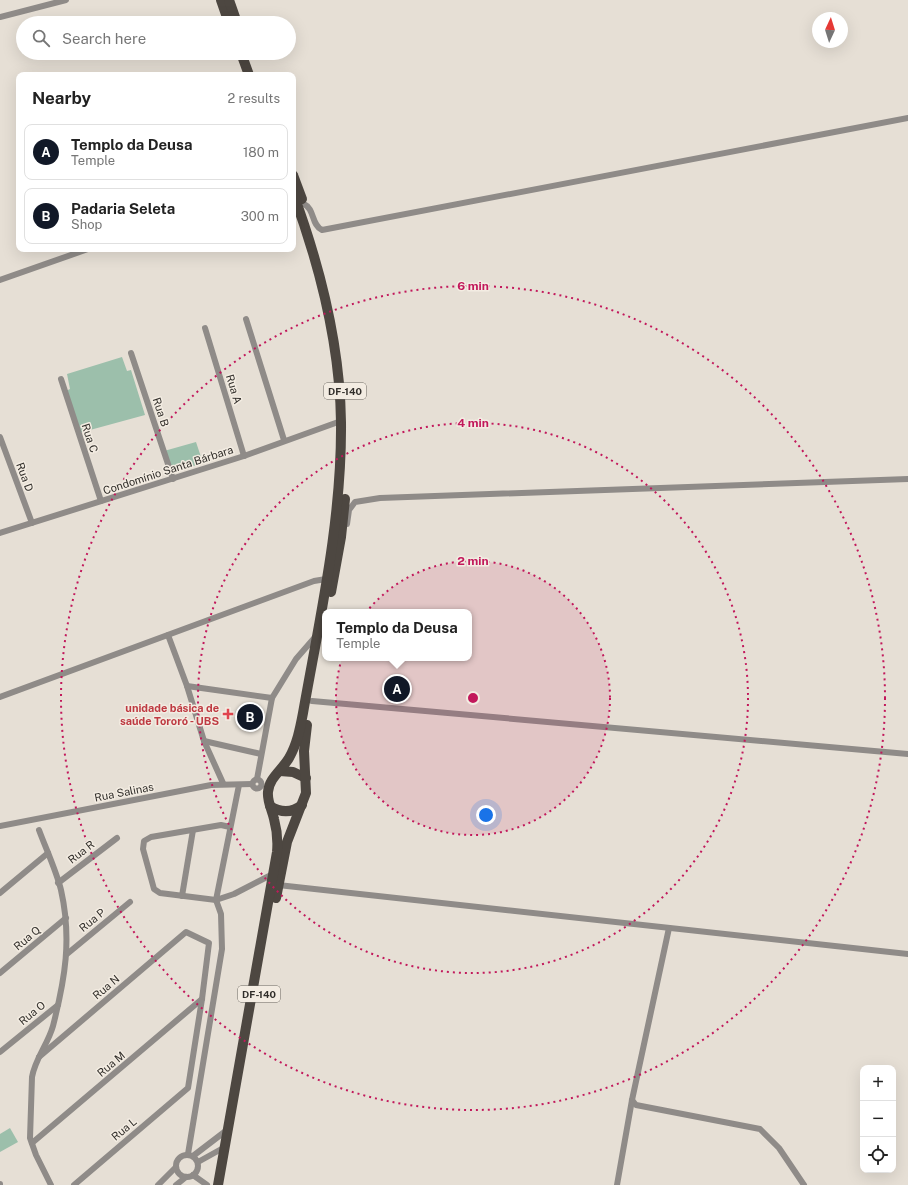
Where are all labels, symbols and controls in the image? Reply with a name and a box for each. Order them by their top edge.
north arrow [812,12,848,48]
search box [16,16,296,60]
icon: search [30,27,52,49]
text: Search here [62,30,146,47]
text: Nearby [32,88,91,108]
text: 2 results [228,91,280,106]
text: Templo da Deusa [71,136,192,153]
text: A [41,145,51,160]
text: 180 m [243,145,279,160]
text: Temple [71,153,115,168]
text: Padaria Seleta [71,200,175,217]
text: B [42,209,50,224]
text: 300 m [241,209,279,224]
text: Shop [71,217,102,232]
text: 6 min [457,279,489,293]
street label: Rua A [224,373,244,405]
road number: DF-140 [324,383,366,399]
street label: Rua B [151,396,171,428]
text: 4 min [457,416,489,430]
street label: Rua C [80,422,100,454]
street label: Condomínio Santa Bárbara [101,443,235,497]
street label: Rua D [14,461,36,494]
text: 2 min [457,554,489,568]
popup [322,609,472,661]
text: Templo da Deusa [336,619,458,636]
text: Temple [336,636,380,651]
pin: A [384,674,410,704]
centre of rings [466,691,480,705]
place label: unidade básica de saúde Tororó - UBS [120,702,219,727]
pin: B [237,702,263,732]
marker: unidade básica de saúde Tororó - UBS [222,708,234,720]
street label: Rua Salinas [93,780,155,804]
your location [476,805,496,825]
street label: Rua R [66,838,96,866]
street label: Rua P [77,906,107,934]
street label: Rua Q [11,924,43,952]
street label: Rua N [90,973,122,1001]
road number: DF-140 [238,986,280,1002]
street label: Rua O [16,999,48,1027]
street label: Rua M [95,1049,127,1079]
map controls [860,1065,896,1173]
button: + [860,1065,896,1101]
button: − [860,1101,896,1137]
street label: Rua L [109,1115,139,1143]
button: locate [860,1137,896,1173]

